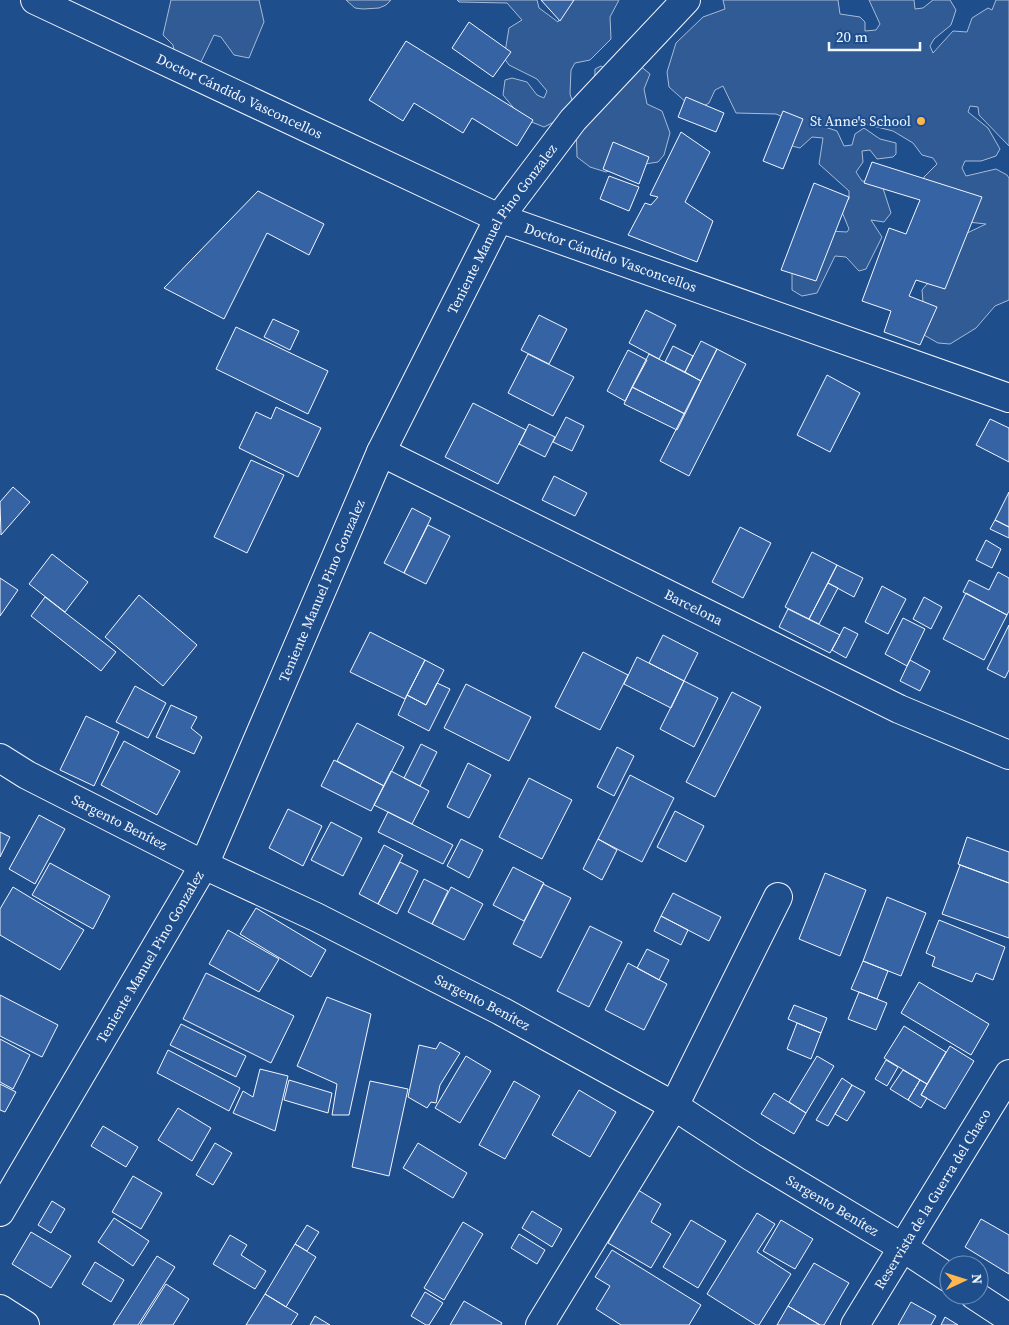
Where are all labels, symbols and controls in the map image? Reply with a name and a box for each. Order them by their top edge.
scale bar [829,20,920,52]
text: 20 m [836,26,868,47]
street label: Doctor Cándido Vasconcellos [153,48,326,144]
place label: St Anne's School [810,111,911,131]
marker: St Anne's School [915,115,927,127]
street label: Teniente Manuel Pino Gonzalez [442,139,562,318]
street label: Doctor Cándido Vasconcellos [522,218,699,297]
street label: Teniente Manuel Pino Gonzalez [274,496,370,685]
street label: Barcelona [661,584,727,630]
street label: Sargento Benítez [68,789,172,855]
street label: Teniente Manuel Pino Gonzalez [91,866,209,1047]
street label: Sargento Benítez [431,969,534,1035]
street label: Reservista de la Guerra del Chaco [869,1104,996,1293]
street label: Sargento Benítez [782,1170,883,1241]
north arrow [939,1255,989,1305]
text: N [967,1273,987,1285]

